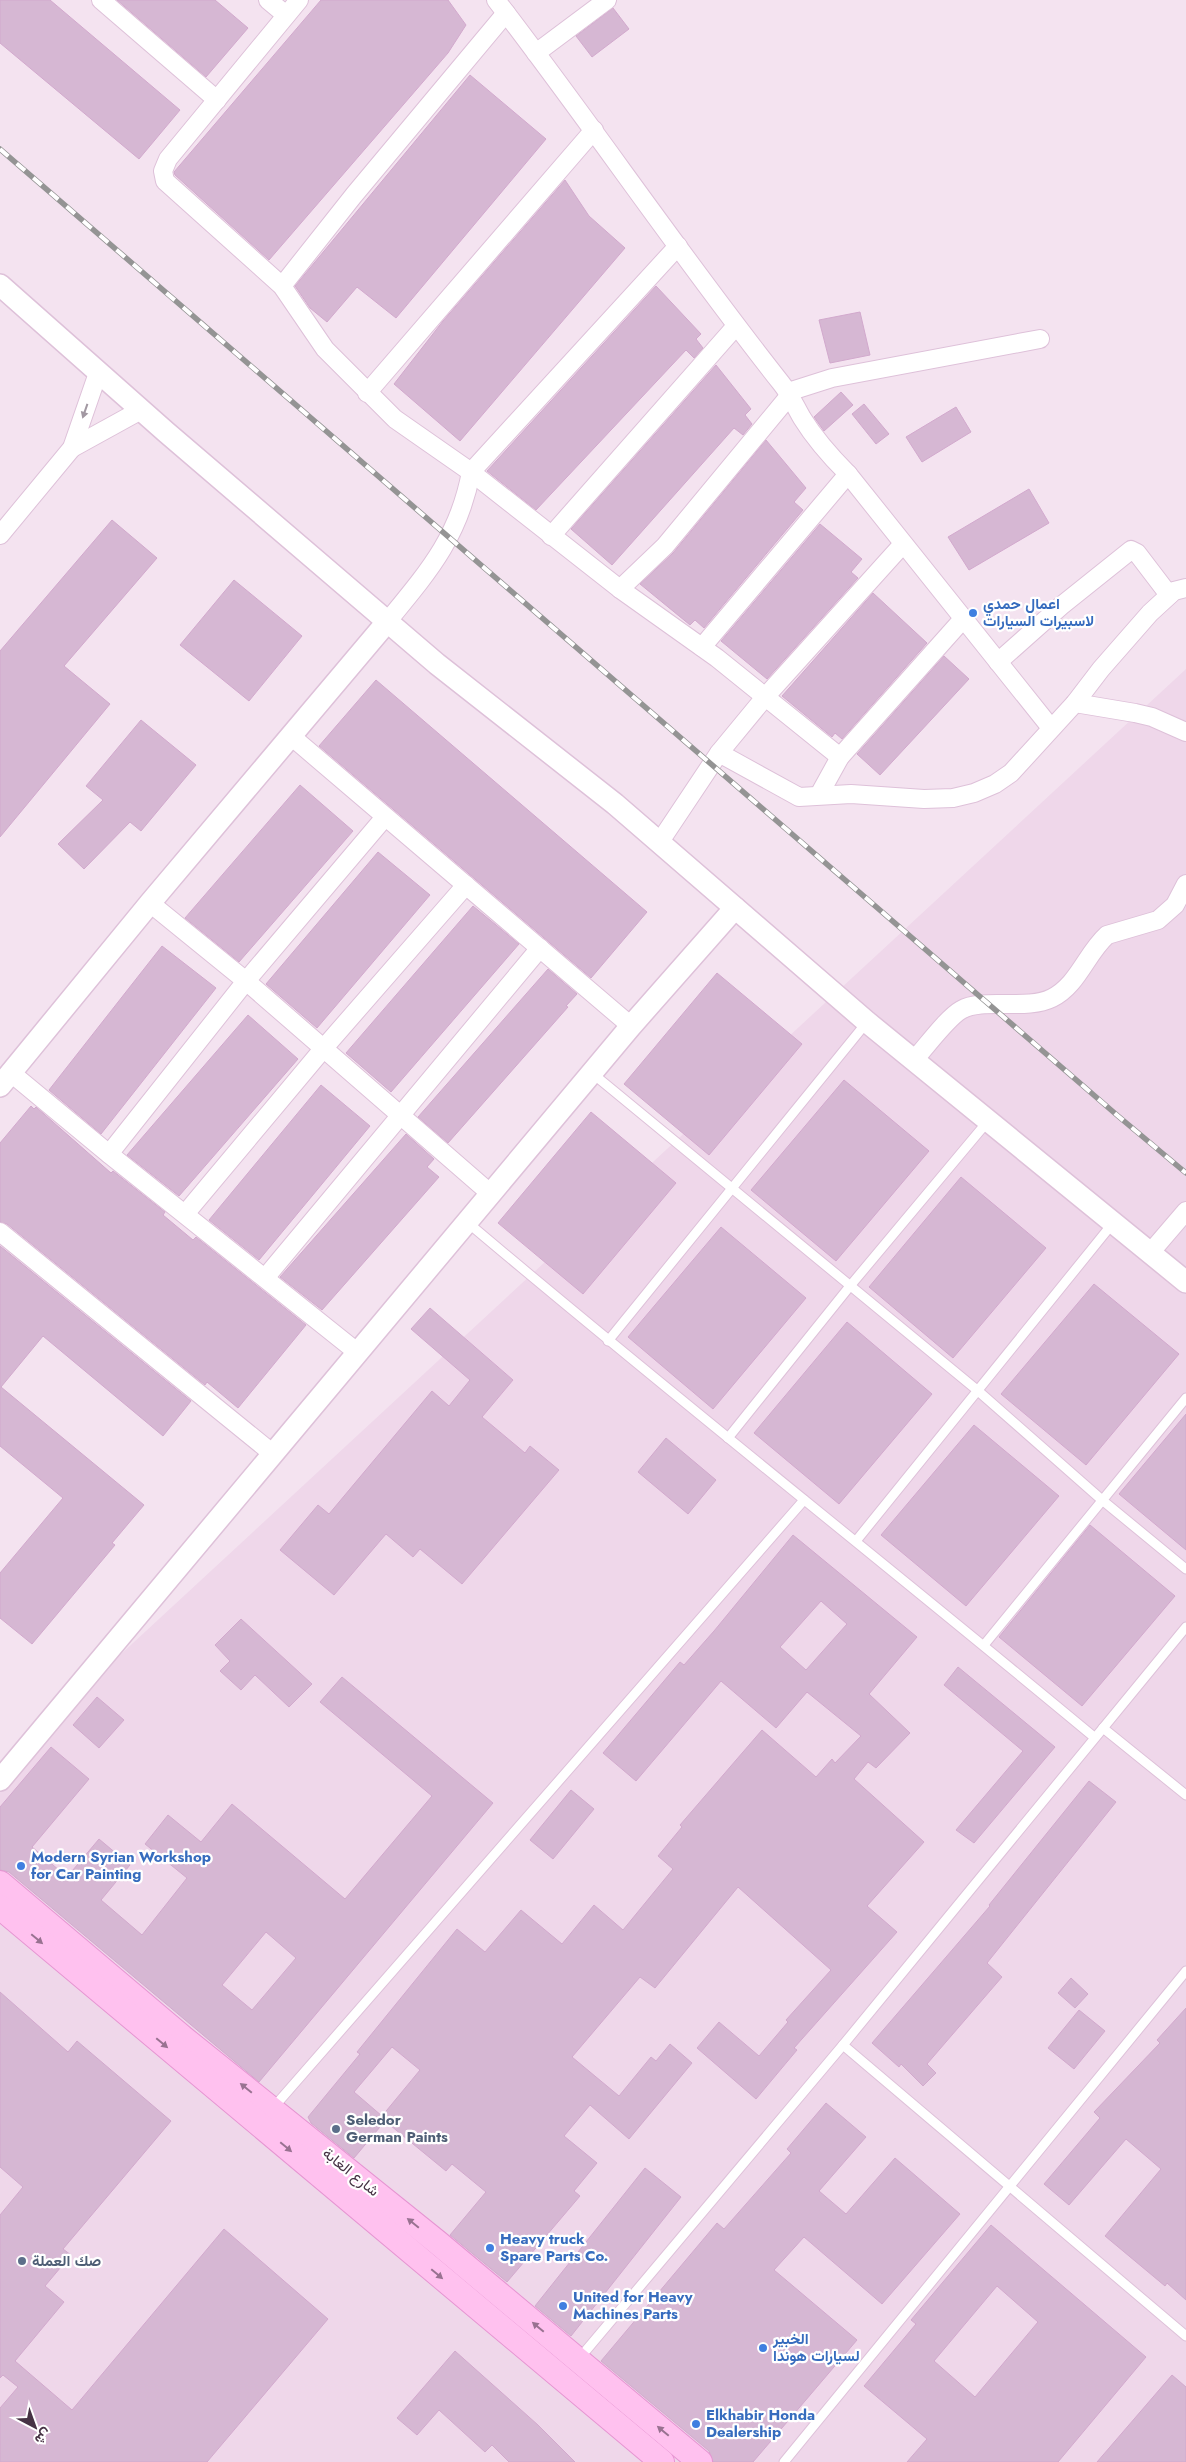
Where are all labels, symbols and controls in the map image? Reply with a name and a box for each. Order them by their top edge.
one-way arrow [81,403,88,418]
place label: اعمال حمدي لاسبيرات السيارات [983,593,1094,632]
marker: اعمال حمدي لاسبيرات السيارات [967,607,979,619]
place label: Modern Syrian Workshop for Car Painting [31,1846,211,1885]
marker: Modern Syrian Workshop for Car Painting [15,1860,27,1872]
one-way arrow [30,1933,43,1944]
one-way arrow [155,2037,168,2048]
one-way arrow [240,2082,253,2093]
place label: Seledor German Paints [346,2109,448,2148]
marker: Seledor German Paints [330,2123,342,2135]
one-way arrow [279,2142,292,2153]
street label: شارع الغابة [318,2142,384,2202]
one-way arrow [407,2217,420,2228]
place label: Heavy truck Spare Parts Co. [500,2228,608,2267]
marker: Heavy truck Spare Parts Co. [484,2242,496,2254]
place label: صك العملة [32,2250,102,2272]
marker: صك العملة [16,2255,28,2267]
one-way arrow [431,2268,443,2280]
place label: United for Heavy Machines Parts [573,2286,693,2325]
marker: United for Heavy Machines Parts [557,2300,569,2312]
one-way arrow [532,2321,545,2332]
place label: الخبير لسيارات هوندا [772,2328,860,2367]
marker: الخبير لسيارات هوندا [757,2342,769,2354]
north arrow [10,2402,60,2452]
place label: Elkhabir Honda Dealership [706,2404,815,2443]
marker: Elkhabir Honda Dealership [690,2418,702,2430]
text: ش [30,2424,56,2450]
one-way arrow [657,2425,670,2436]

